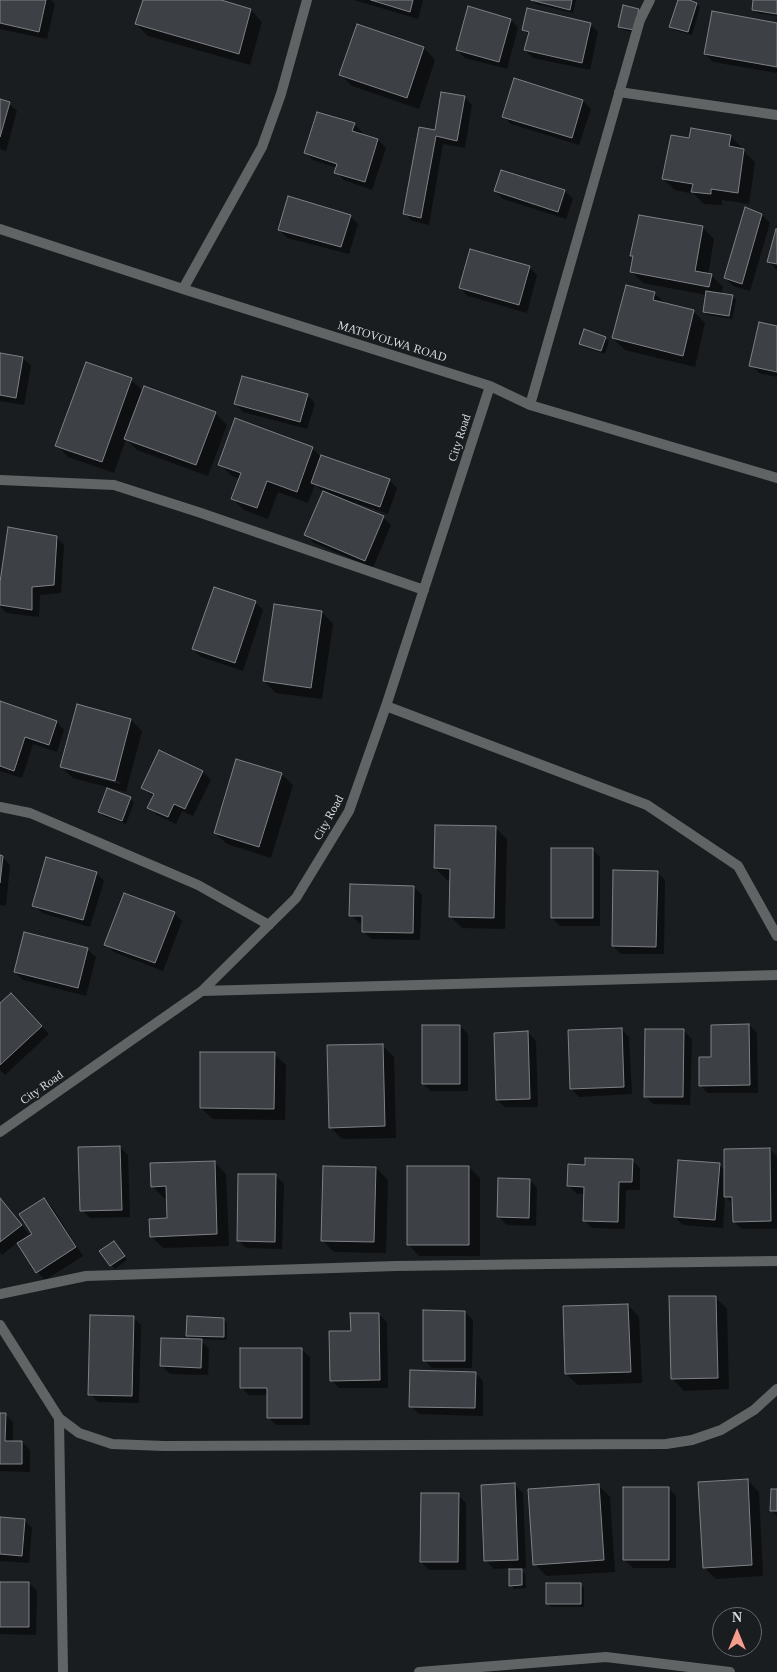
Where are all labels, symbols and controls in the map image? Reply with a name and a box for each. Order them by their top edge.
street label: MATOVOLWA ROAD [336,319,448,365]
street label: City Road [446,412,474,464]
street label: City Road [311,793,347,843]
street label: City Road [18,1068,66,1108]
north arrow [712,1607,762,1657]
text: N [732,1610,742,1625]

